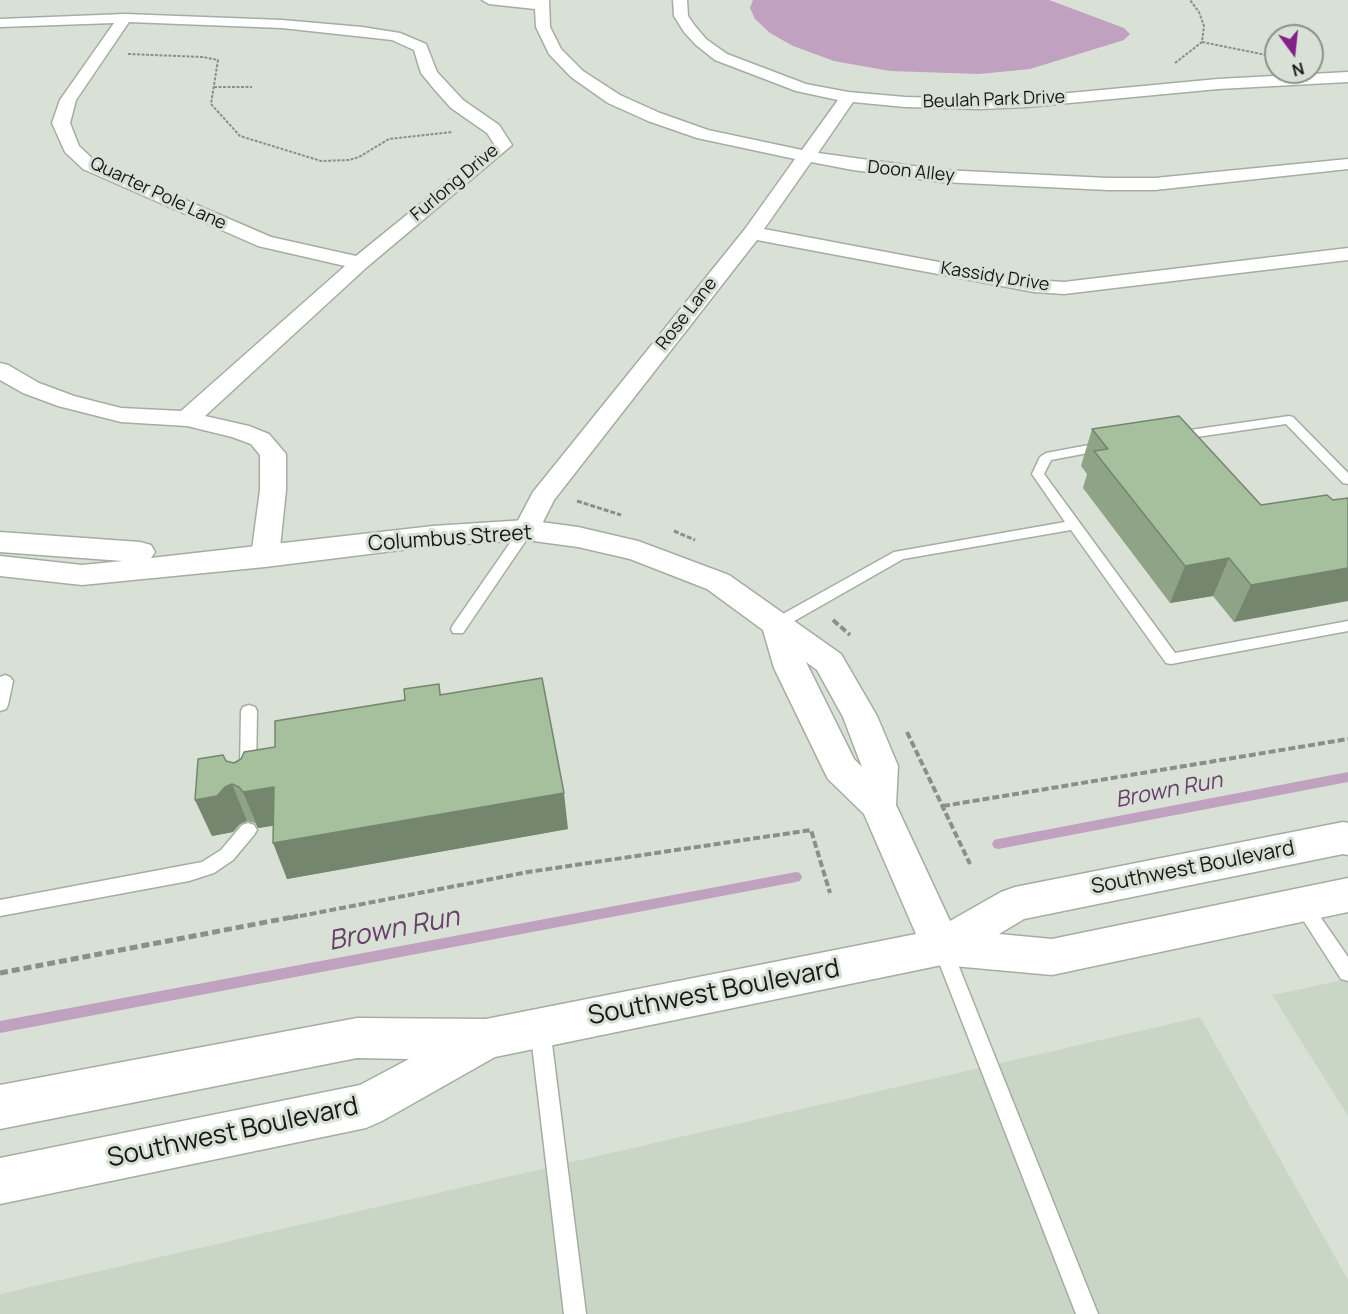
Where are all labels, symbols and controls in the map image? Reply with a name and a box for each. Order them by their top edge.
north arrow [1264,24,1324,84]
text: N [1290,57,1307,82]
street label: Beulah Park Drive [923,87,1065,113]
street label: Furlong Drive [407,140,503,226]
street label: Quarter Pole Lane [86,153,230,235]
street label: Doon Alley [866,157,956,187]
street label: Kassidy Drive [939,258,1051,296]
street label: Rose Lane [652,274,722,354]
street label: Columbus Street [367,521,533,557]
water label: Brown Run [1113,768,1225,814]
street label: Southwest Boulevard [1089,836,1297,900]
water label: Brown Run [326,901,462,959]
street label: Southwest Boulevard [586,953,842,1033]
street label: Southwest Boulevard [105,1091,361,1175]

